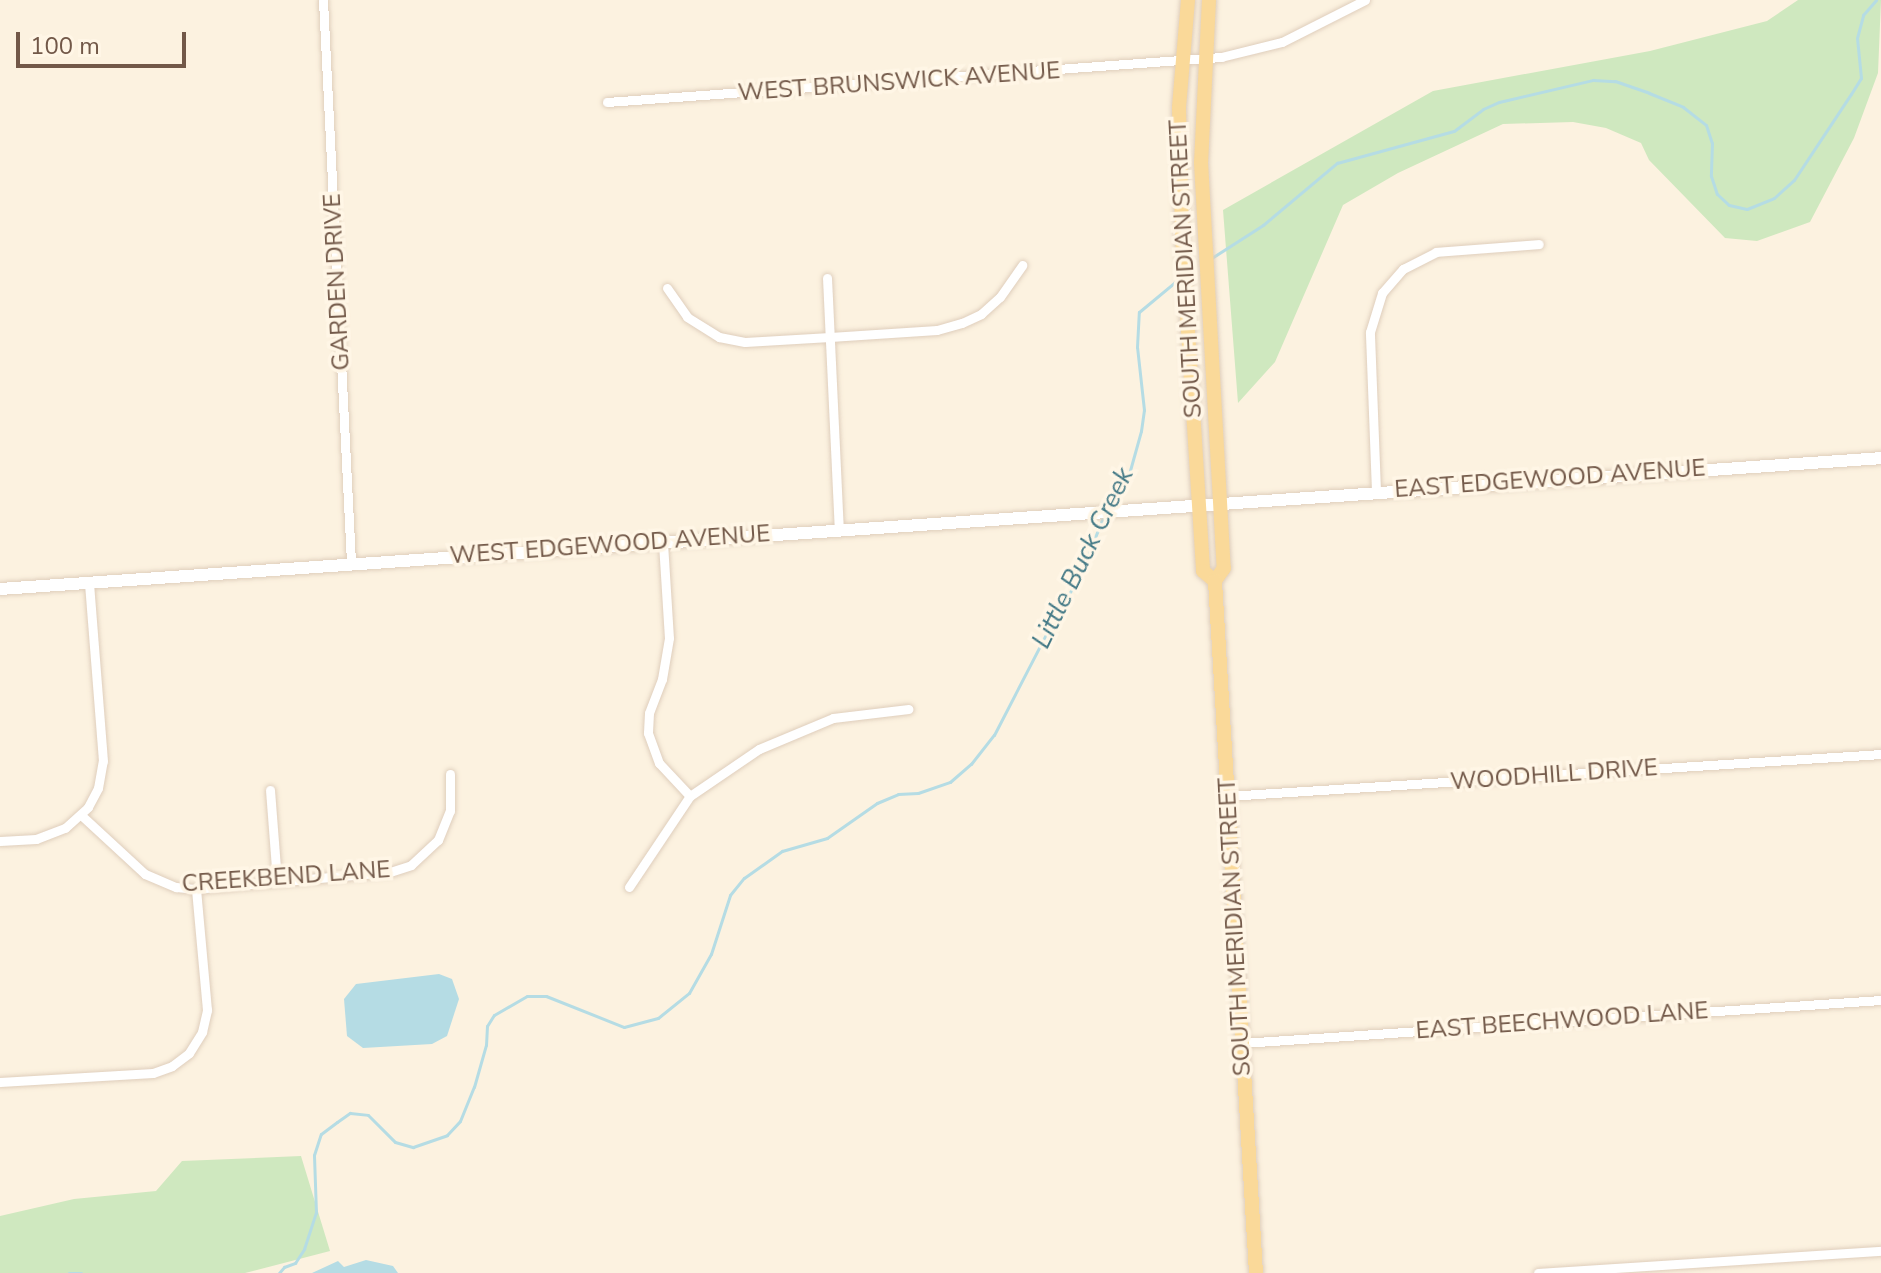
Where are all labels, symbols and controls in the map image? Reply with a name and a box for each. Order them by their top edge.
scale bar [20,16,190,66]
text: 100 m [30,30,100,62]
street label: WEST BRUNSWICK AVENUE [737,56,1061,108]
street label: SOUTH MERIDIAN STREET [1164,119,1208,419]
street label: GARDEN DRIVE [318,193,356,371]
street label: EAST EDGEWOOD AVENUE [1393,454,1707,504]
water label: Little Buck Creek [1026,463,1140,653]
street label: WEST EDGEWOOD AVENUE [449,519,771,571]
street label: WOODHILL DRIVE [1449,753,1659,797]
street label: SOUTH MERIDIAN STREET [1213,777,1257,1077]
street label: CREEKBEND LANE [181,855,391,899]
street label: EAST BEECHWOOD LANE [1415,996,1709,1046]

